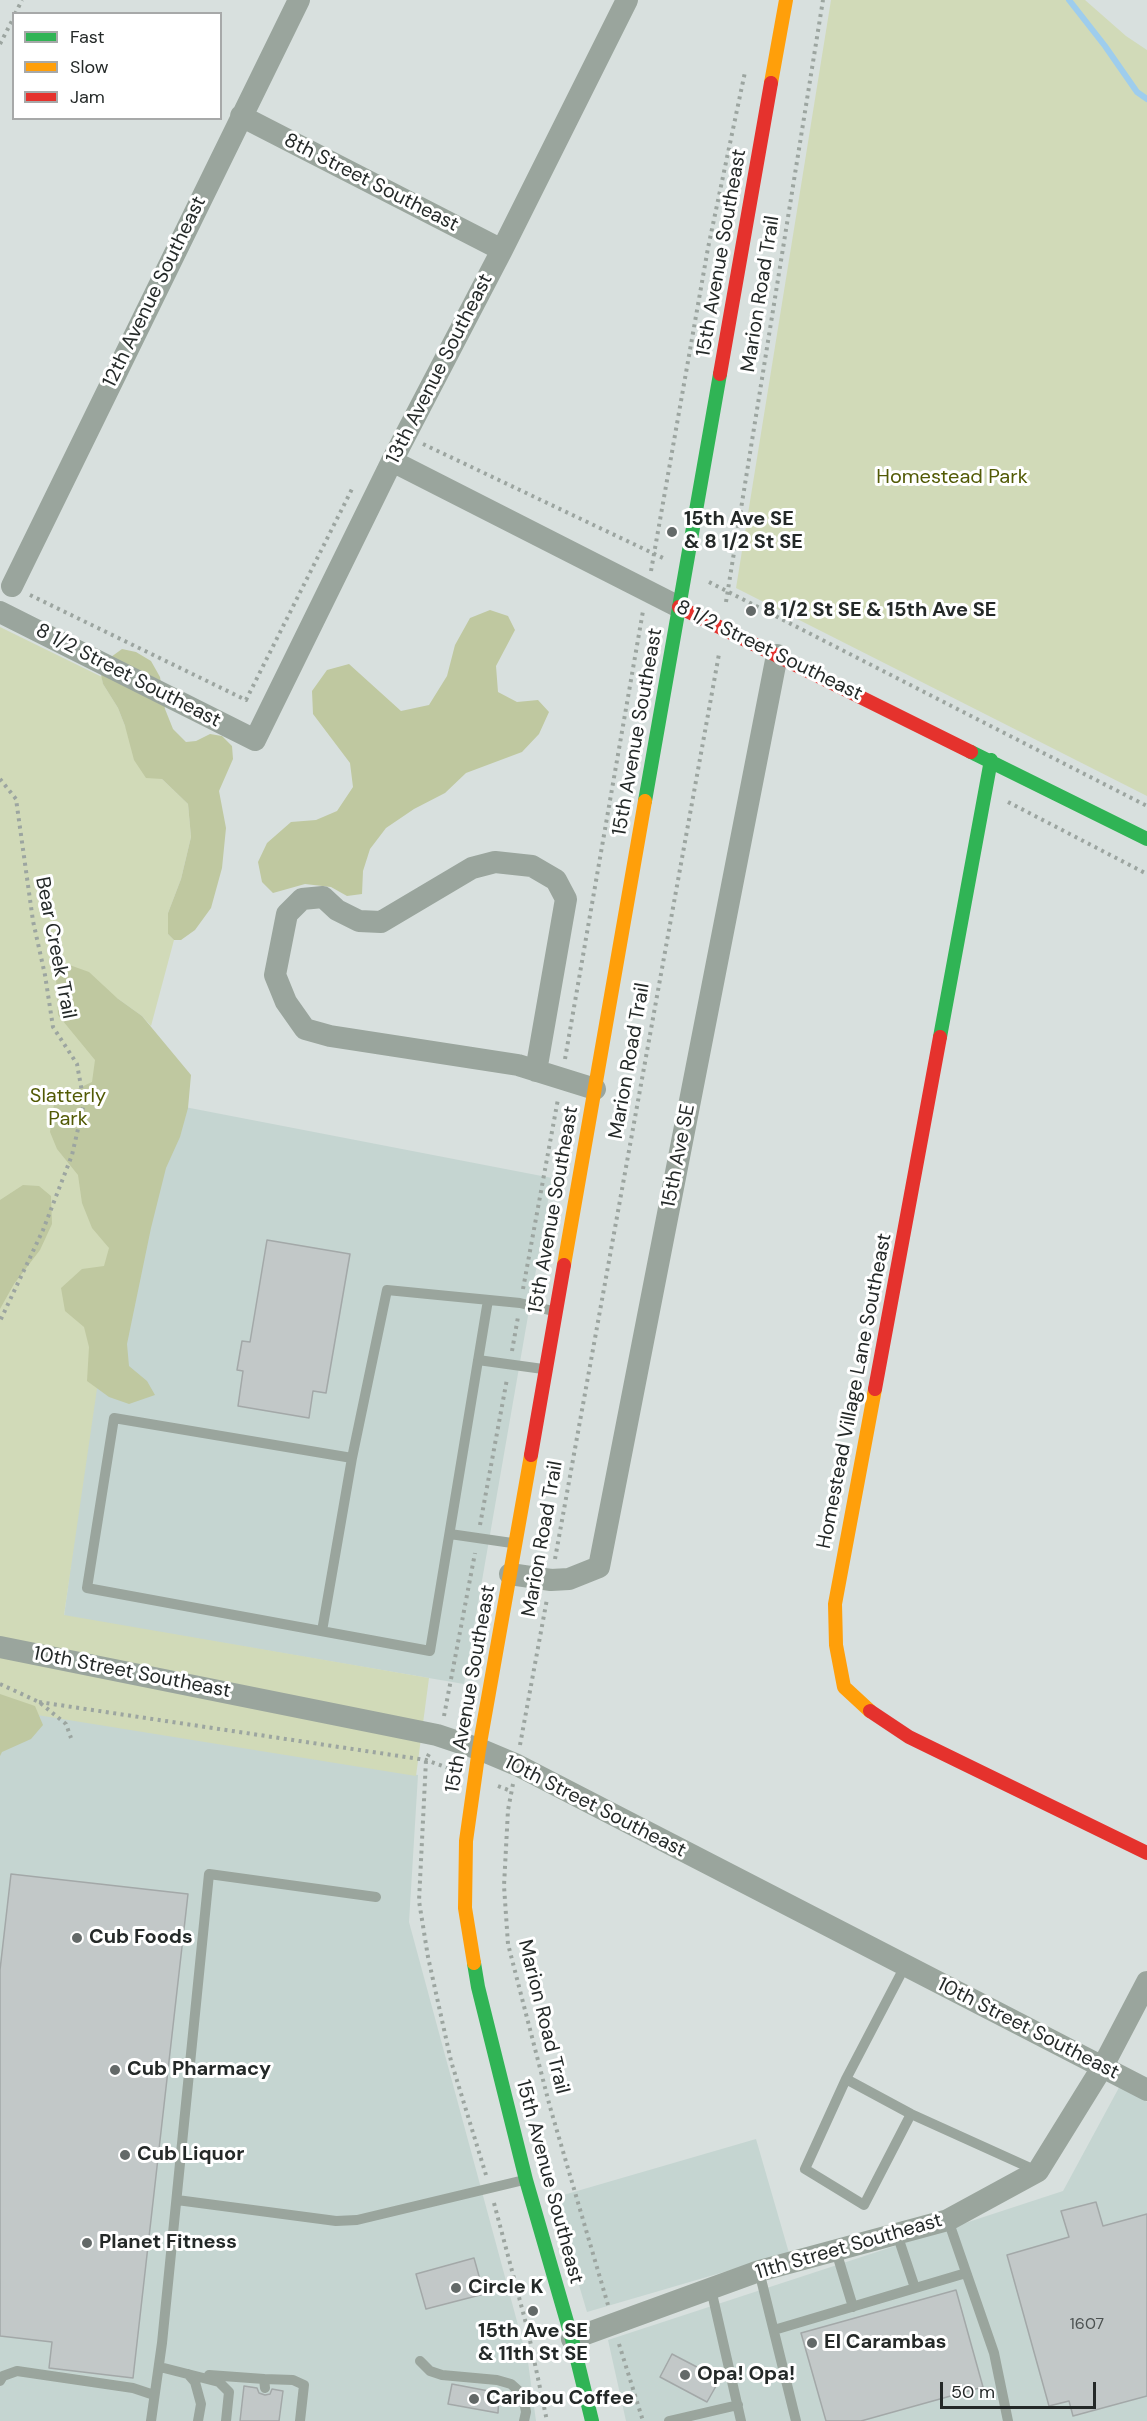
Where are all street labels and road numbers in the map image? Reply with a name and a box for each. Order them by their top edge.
street label: 8th Street Southeast [280,129,462,237]
street label: 15th Avenue Southeast [692,147,752,359]
street label: 12th Avenue Southeast [98,193,212,391]
street label: Marion Road Trail [737,214,785,374]
street label: 13th Avenue Southeast [382,270,498,468]
street label: 8 1/2 Street Southeast [672,595,866,707]
street label: 8 1/2 Street Southeast [32,619,224,733]
street label: 15th Avenue Southeast [608,626,668,838]
street label: Bear Creek Trail [29,875,81,1021]
street label: Marion Road Trail [604,981,656,1141]
street label: 15th Ave SE [657,1102,701,1210]
street label: 15th Avenue Southeast [524,1104,584,1316]
street label: Homestead Village Lane Southeast [813,1231,897,1551]
street label: Marion Road Trail [517,1459,569,1619]
street label: 15th Avenue Southeast [441,1583,501,1795]
street label: 10th Street Southeast [31,1642,233,1704]
street label: 10th Street Southeast [500,1751,690,1863]
street label: Marion Road Trail [512,1937,574,2097]
street label: 10th Street Southeast [933,1973,1123,2085]
street label: 15th Avenue Southeast [510,2077,588,2287]
street label: 11th Street Southeast [753,2209,945,2285]

